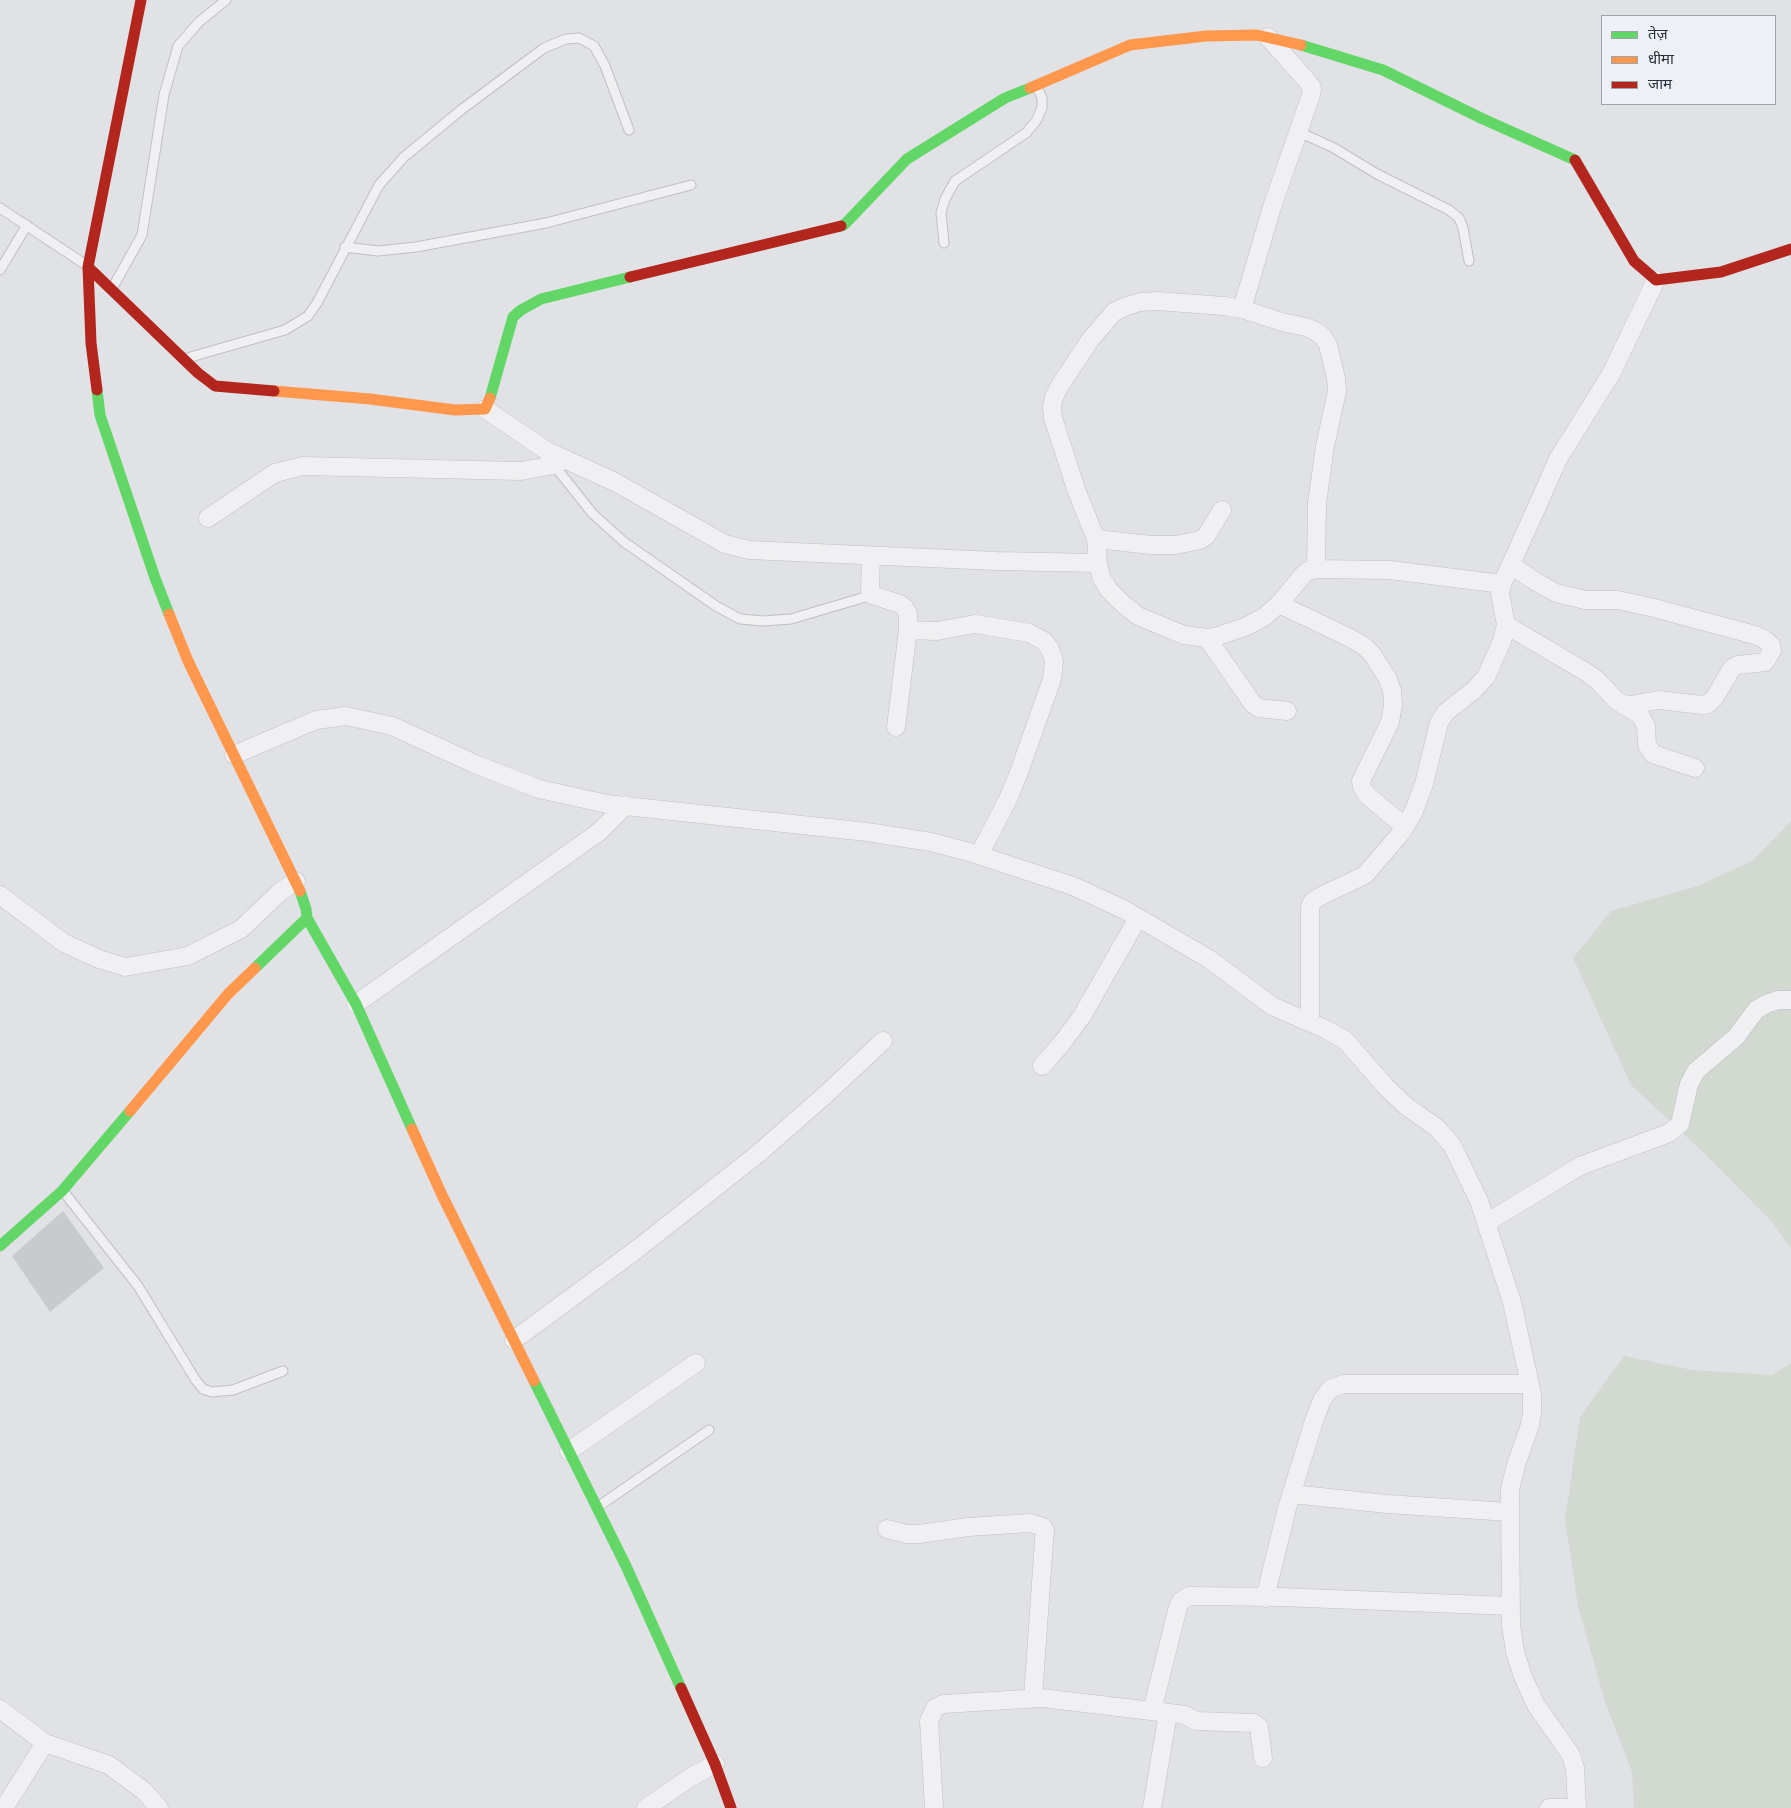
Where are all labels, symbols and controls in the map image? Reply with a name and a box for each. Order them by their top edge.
legend [1601,15,1776,105]
text: तेज़ [1648,25,1668,42]
text: धीमा [1648,50,1674,67]
text: जाम [1648,75,1672,92]

